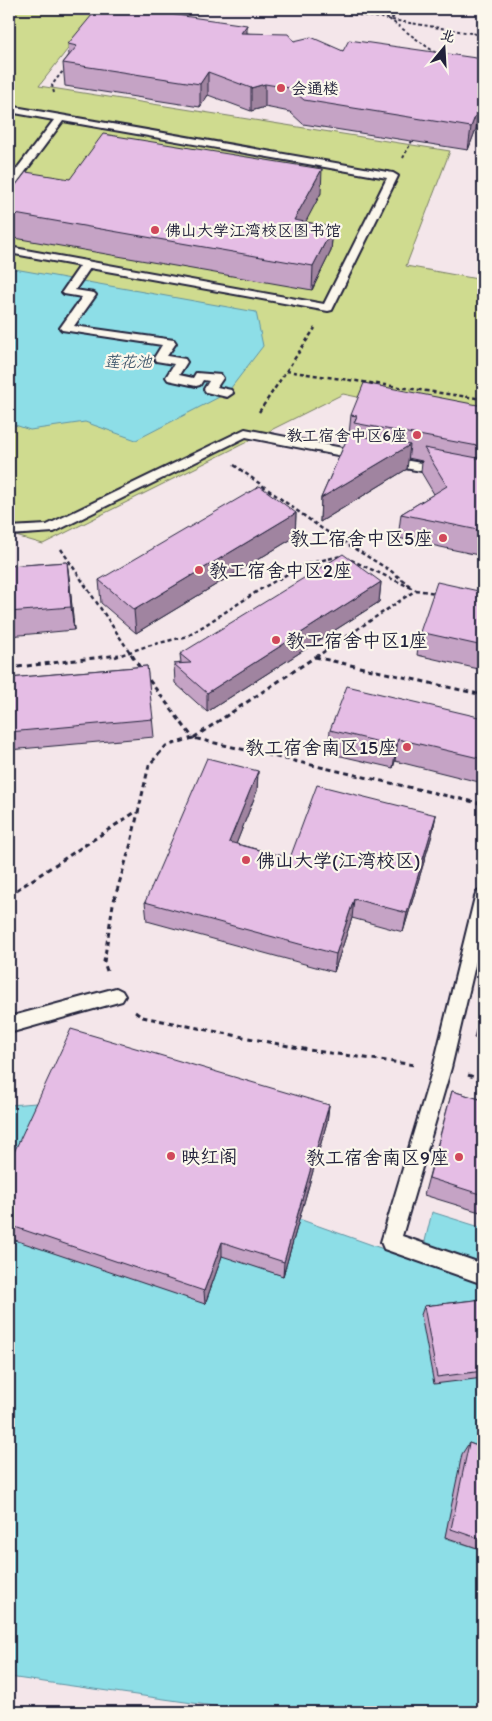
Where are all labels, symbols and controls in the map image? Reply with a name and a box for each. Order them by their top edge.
north arrow [420,22,470,72]
text: 北 [439,26,457,46]
place label: 会通楼 [291,79,339,98]
marker: 会通楼 [275,82,287,94]
place label: 佛山大学江湾校区图书馆 [165,221,341,240]
marker: 佛山大学江湾校区图书馆 [149,224,161,236]
water label: 莲花池 [104,352,153,371]
place label: 教工宿舍中区6座 [287,426,407,445]
marker: 教工宿舍中区6座 [411,429,423,441]
place label: 教工宿舍中区5座 [290,527,433,550]
marker: 教工宿舍中区5座 [437,532,449,544]
place label: 教工宿舍中区2座 [209,559,352,582]
marker: 教工宿舍中区2座 [193,564,205,576]
place label: 教工宿舍中区1座 [286,629,428,652]
marker: 教工宿舍中区1座 [270,634,282,646]
place label: 教工宿舍南区15座 [245,736,397,759]
marker: 教工宿舍南区15座 [401,741,413,753]
place label: 佛山大学(江湾校区) [256,849,420,872]
marker: 佛山大学(江湾校区) [240,854,252,866]
place label: 映红阁 [181,1145,238,1168]
place label: 教工宿舍南区9座 [306,1146,449,1169]
marker: 映红阁 [165,1150,177,1162]
marker: 教工宿舍南区9座 [453,1151,465,1163]

